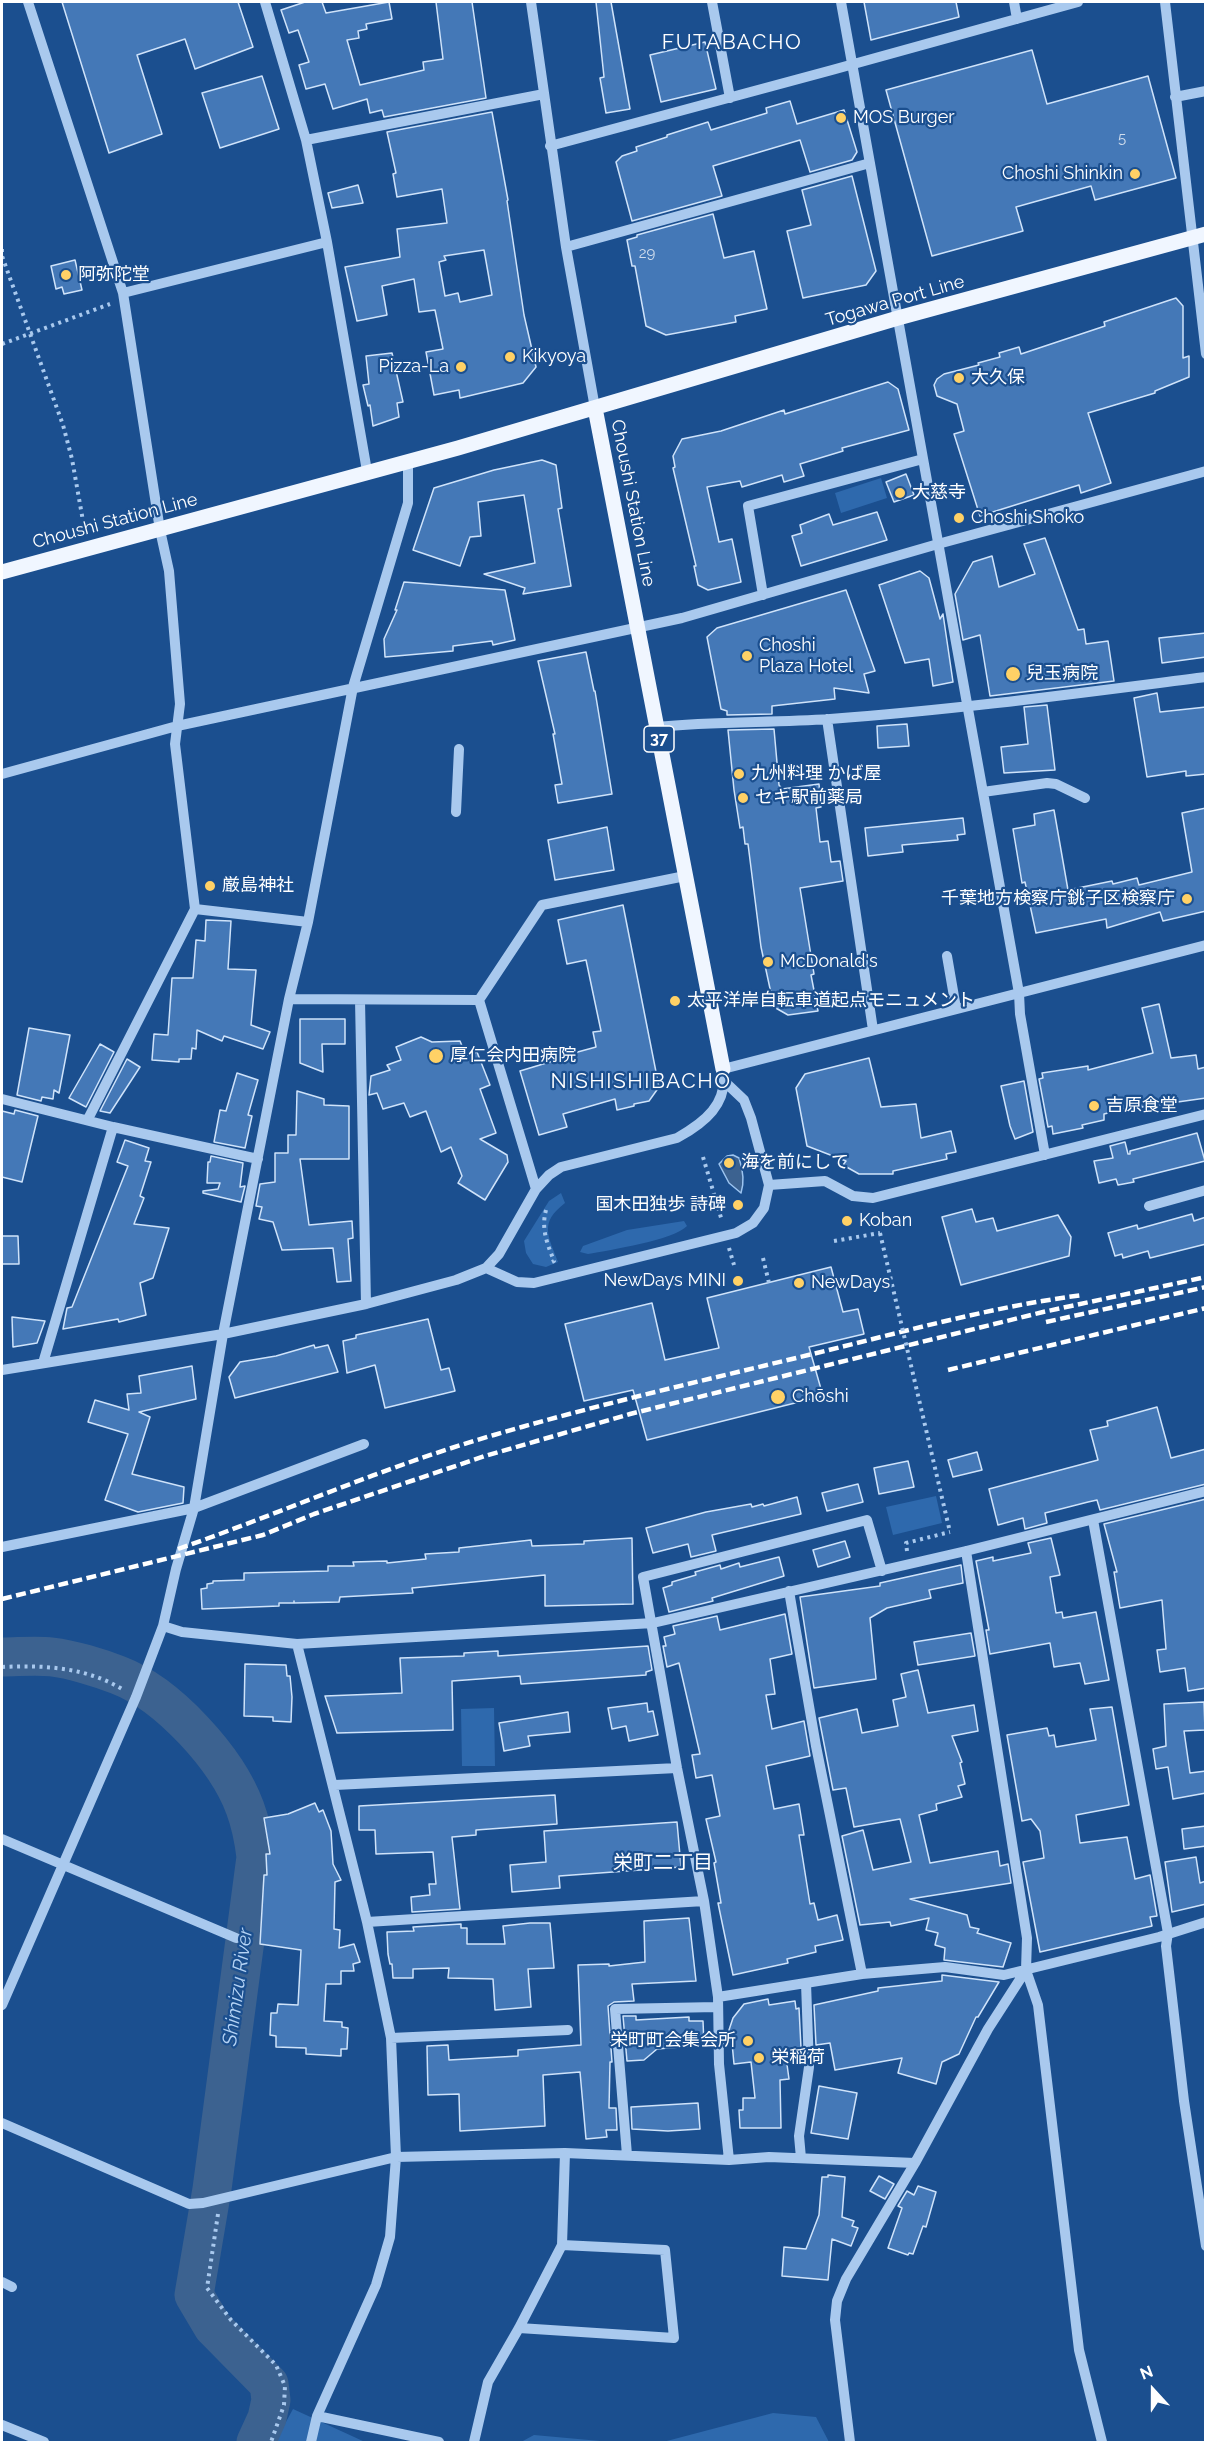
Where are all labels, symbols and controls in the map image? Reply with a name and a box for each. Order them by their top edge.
district label: FUTABACHO [662,30,802,56]
place label: MOS Burger [853,107,955,129]
marker: MOS Burger [834,111,848,125]
house number: 5 [1118,129,1126,147]
place label: Choshi Shinkin [1002,163,1123,185]
marker: Choshi Shinkin [1128,167,1142,181]
house number: 29 [639,244,655,262]
place label: 阿弥陀堂 [78,264,150,286]
marker: 阿弥陀堂 [59,268,73,282]
street label: Togawa Port Line [823,271,967,331]
place label: Kikyoya [522,346,586,368]
marker: Kikyoya [503,350,517,364]
place label: Pizza-La [378,356,449,378]
marker: Pizza-La [454,360,468,374]
place label: 大久保 [971,367,1025,389]
marker: 大久保 [952,371,966,385]
street label: Choushi Station Line [606,418,660,588]
place label: 大慈寺 [912,482,966,504]
marker: 大慈寺 [893,486,907,500]
street label: Choushi Station Line [30,489,200,553]
place label: Choshi Shoko [971,507,1084,529]
marker: Choshi Shoko [952,511,966,525]
place label: Choshi Plaza Hotel [759,635,853,678]
marker: Choshi Plaza Hotel [740,649,754,663]
place label: 兒玉病院 [1026,663,1098,685]
marker: 兒玉病院 [1004,665,1022,683]
road number: 37 [644,726,674,752]
place label: 九州料理 かば屋 [751,763,882,785]
marker: 九州料理 かば屋 [732,767,746,781]
place label: セキ駅前薬局 [755,787,863,809]
marker: セキ駅前薬局 [736,791,750,805]
place label: 厳島神社 [222,875,294,897]
marker: 厳島神社 [203,879,217,893]
place label: 千葉地方検察庁銚子区検察庁 [941,888,1175,910]
marker: 千葉地方検察庁銚子区検察庁 [1180,892,1194,906]
place label: McDonald's [780,951,878,973]
marker: McDonald's [761,955,775,969]
place label: 太平洋岸自転車道起点モニュメント [687,990,975,1012]
marker: 太平洋岸自転車道起点モニュメント [668,994,682,1008]
place label: 厚仁会内田病院 [450,1045,576,1067]
marker: 厚仁会内田病院 [427,1047,445,1065]
district label: NISHISHIBACHO [551,1069,731,1095]
place label: 吉原食堂 [1106,1095,1178,1117]
marker: 吉原食堂 [1087,1099,1101,1113]
place label: 海を前にして [741,1152,849,1174]
marker: 海を前にして [722,1156,736,1170]
place label: 国木田独歩 詩碑 [595,1194,726,1216]
marker: 国木田独歩 詩碑 [731,1198,745,1212]
place label: Koban [859,1210,912,1232]
marker: Koban [840,1214,854,1228]
place label: NewDays MINI [604,1270,726,1292]
place label: NewDays [811,1272,890,1294]
marker: NewDays MINI [731,1274,745,1288]
marker: NewDays [792,1276,806,1290]
place label: Chōshi [792,1386,849,1408]
marker: Chōshi [769,1388,787,1406]
district label: 栄町二丁目 [613,1851,713,1875]
water label: Shimizu River [218,1927,258,2047]
place label: 栄町町会集会所 [610,2030,736,2052]
marker: 栄町町会集会所 [741,2034,755,2048]
place label: 栄稲荷 [771,2047,825,2069]
marker: 栄稲荷 [752,2051,766,2065]
north arrow [1123,2360,1183,2420]
text: N [1137,2362,1155,2384]

